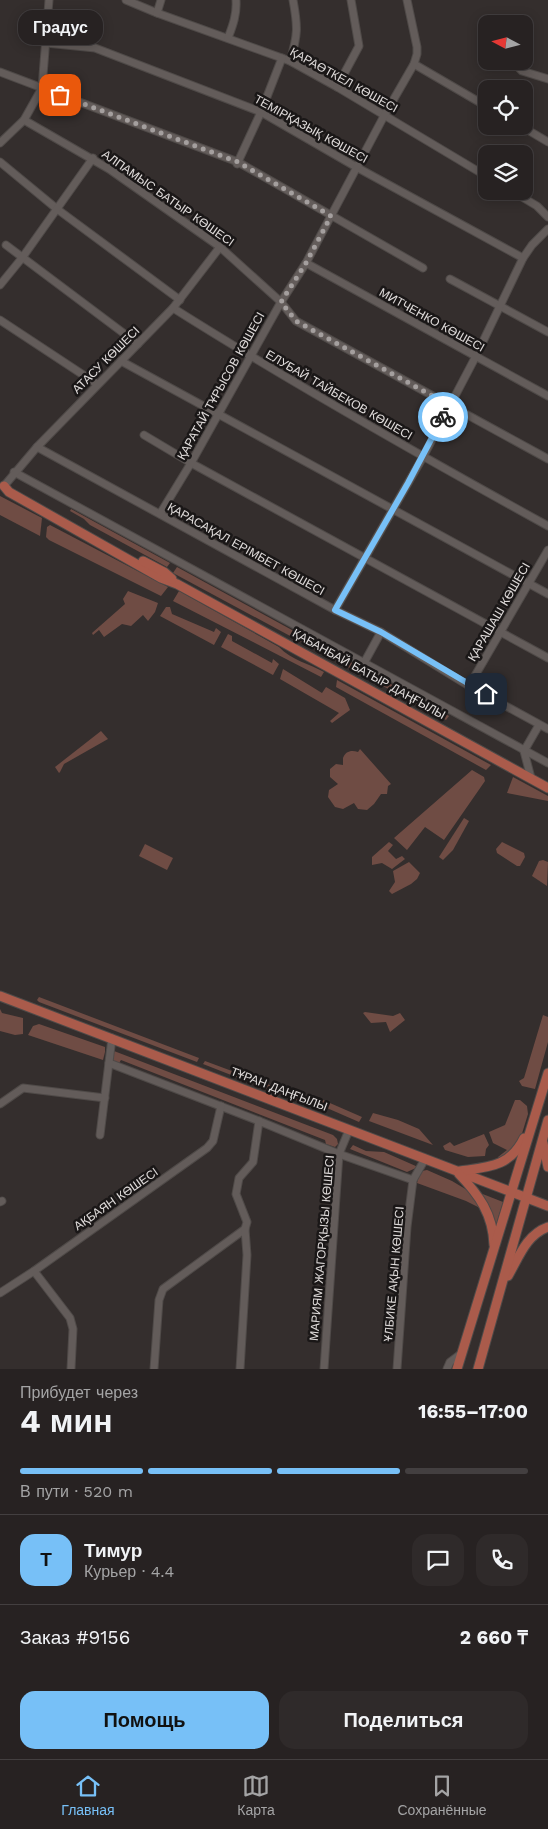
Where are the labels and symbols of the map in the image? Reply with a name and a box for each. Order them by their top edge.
callout: Градус [18,10,102,45]
north arrow [478,15,532,70]
street label: ҚАРАӨТКЕЛ КӨШЕСІ [288,45,400,115]
pin [39,74,81,116]
street label: ТЕМІРҚАЗЫҚ КӨШЕСІ [252,92,370,166]
street label: АЛПАМЫС БАТЫР КӨШЕСІ [99,147,237,249]
street label: МИТЧЕНКО КӨШЕСІ [377,285,487,355]
street label: ҚАРАТАЙ ТҰРЫСОВ КӨШЕСІ [174,309,268,462]
street label: АТАСУ КӨШЕСІ [70,324,142,396]
street label: ЕЛУБАЙ ТАЙБЕКОВ КӨШЕСІ [263,346,415,443]
courier [418,392,468,442]
street label: ҚАРАСАҚАЛ ЕРІМБЕТ КӨШЕСІ [165,500,327,598]
street label: ҚАРАШАШ КӨШЕСІ [465,560,533,664]
street label: ҚАБАНБАЙ БАТЫР ДАҢҒЫЛЫ [290,625,448,722]
pin [465,673,507,715]
street label: ТҰРАН ДАҢҒЫЛЫ [229,1064,329,1114]
street label: МАРИЯМ ЖАГОРҚЫЗЫ КӨШЕСІ [307,1154,337,1342]
street label: АҚБАЯН КӨШЕСІ [71,1165,161,1233]
street label: ҰЛБИКЕ АҚЫН КӨШЕСІ [381,1206,407,1342]

